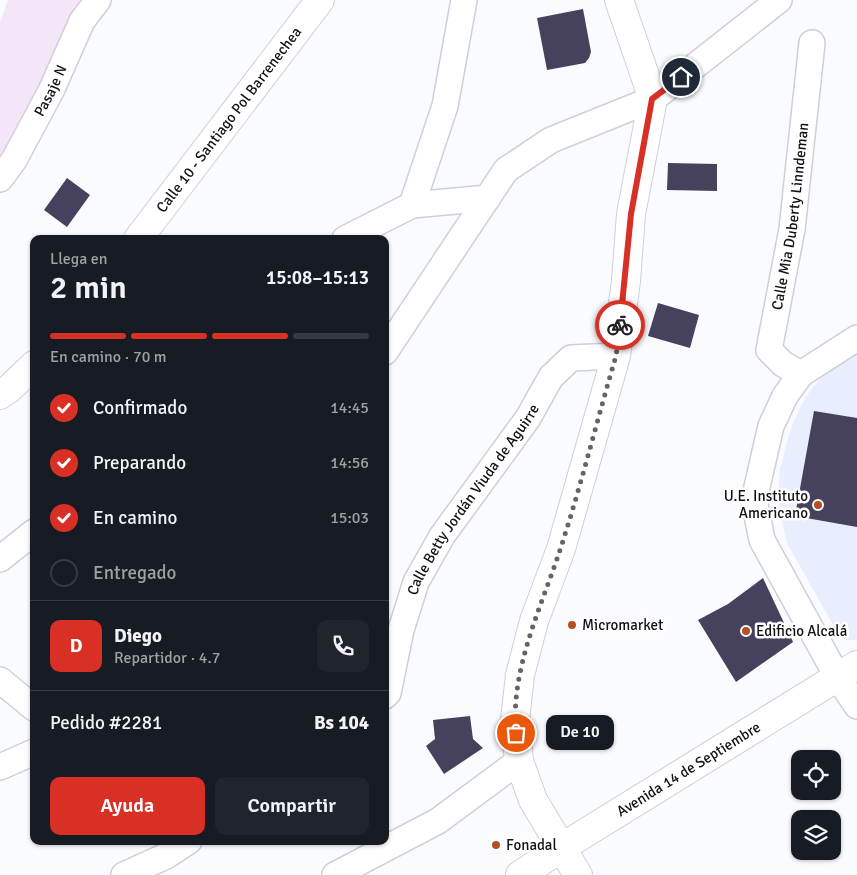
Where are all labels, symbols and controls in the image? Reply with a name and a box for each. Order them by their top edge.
street label: Calle 10 - Santiago Pol Barrenechea [152,23,305,216]
pin [660,56,702,98]
street label: Pasaje N [30,62,70,119]
icon: home [667,63,695,91]
street label: Calle Mia Duberty Linndeman [768,122,812,311]
text: Llega en [50,249,108,269]
text: 15:08–15:13 [266,266,369,290]
text: 2 min [50,268,127,307]
courier [595,300,645,350]
icon: bike [606,311,634,339]
text: En camino · 70 m [50,347,167,367]
icon: check [50,394,78,422]
text: Confirmado [93,396,187,420]
text: 14:45 [330,398,369,418]
street label: Calle Betty Jordán Viuda de Aguirre [403,401,543,597]
icon: check [50,449,78,477]
text: Preparando [93,451,186,475]
text: 14:56 [330,453,369,473]
place label: U.E. Instituto Americano [724,487,808,522]
marker: U.E. Instituto Americano [812,499,824,511]
icon: check [50,504,78,532]
text: En camino [93,506,177,530]
text: 15:03 [330,508,369,528]
text: Entregado [93,561,176,585]
place label: Micromarket [582,616,663,634]
marker: Micromarket [566,619,578,631]
button: phone [317,620,369,672]
place label: Edificio Alcalá [756,622,847,640]
text: Diego [114,624,162,648]
marker: Edificio Alcalá [740,625,752,637]
text: D [70,634,82,658]
text: Repartidor · 4.7 [114,648,220,668]
text: Pedido #2281 [50,711,162,735]
text: Bs 104 [314,711,369,735]
pin [495,712,537,754]
callout: De 10 [546,716,614,750]
street label: Avenida 14 de Septiembre [613,718,764,820]
icon: bag [502,719,530,747]
text: De 10 [560,722,600,742]
map controls [791,750,841,860]
button: locate [791,750,841,800]
button: Ayuda [50,777,205,835]
button: Compartir [215,777,369,835]
button: layers [791,810,841,860]
place label: Fonadal [506,836,557,854]
marker: Fonadal [490,839,502,851]

